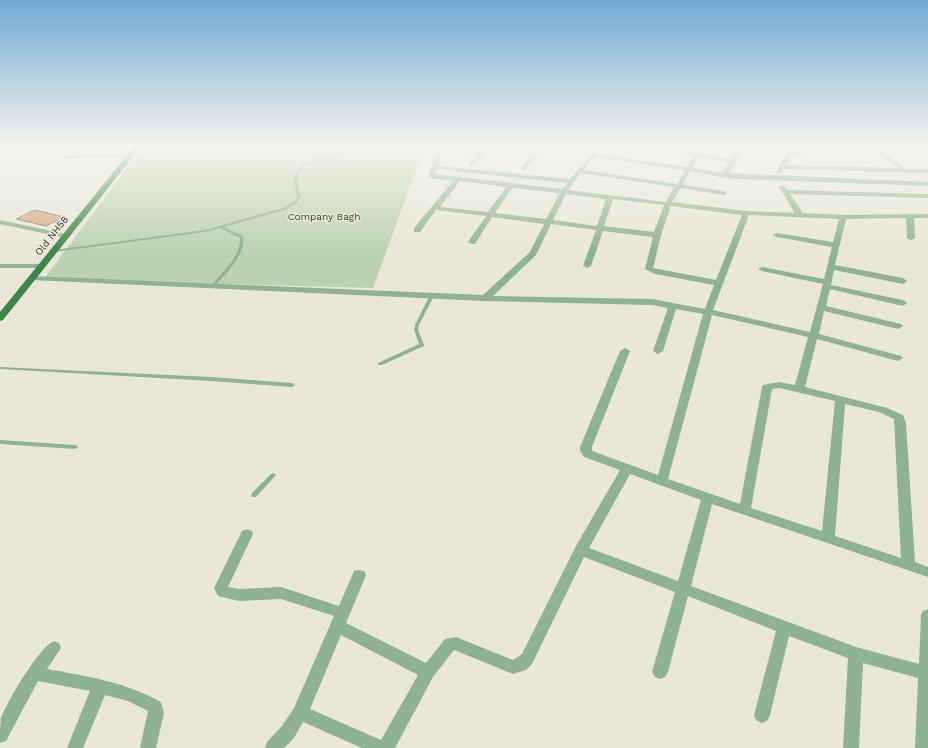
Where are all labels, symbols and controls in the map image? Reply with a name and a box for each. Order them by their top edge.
park label: Company Bagh [288,211,360,223]
street label: Old NH58 [33,214,71,258]

